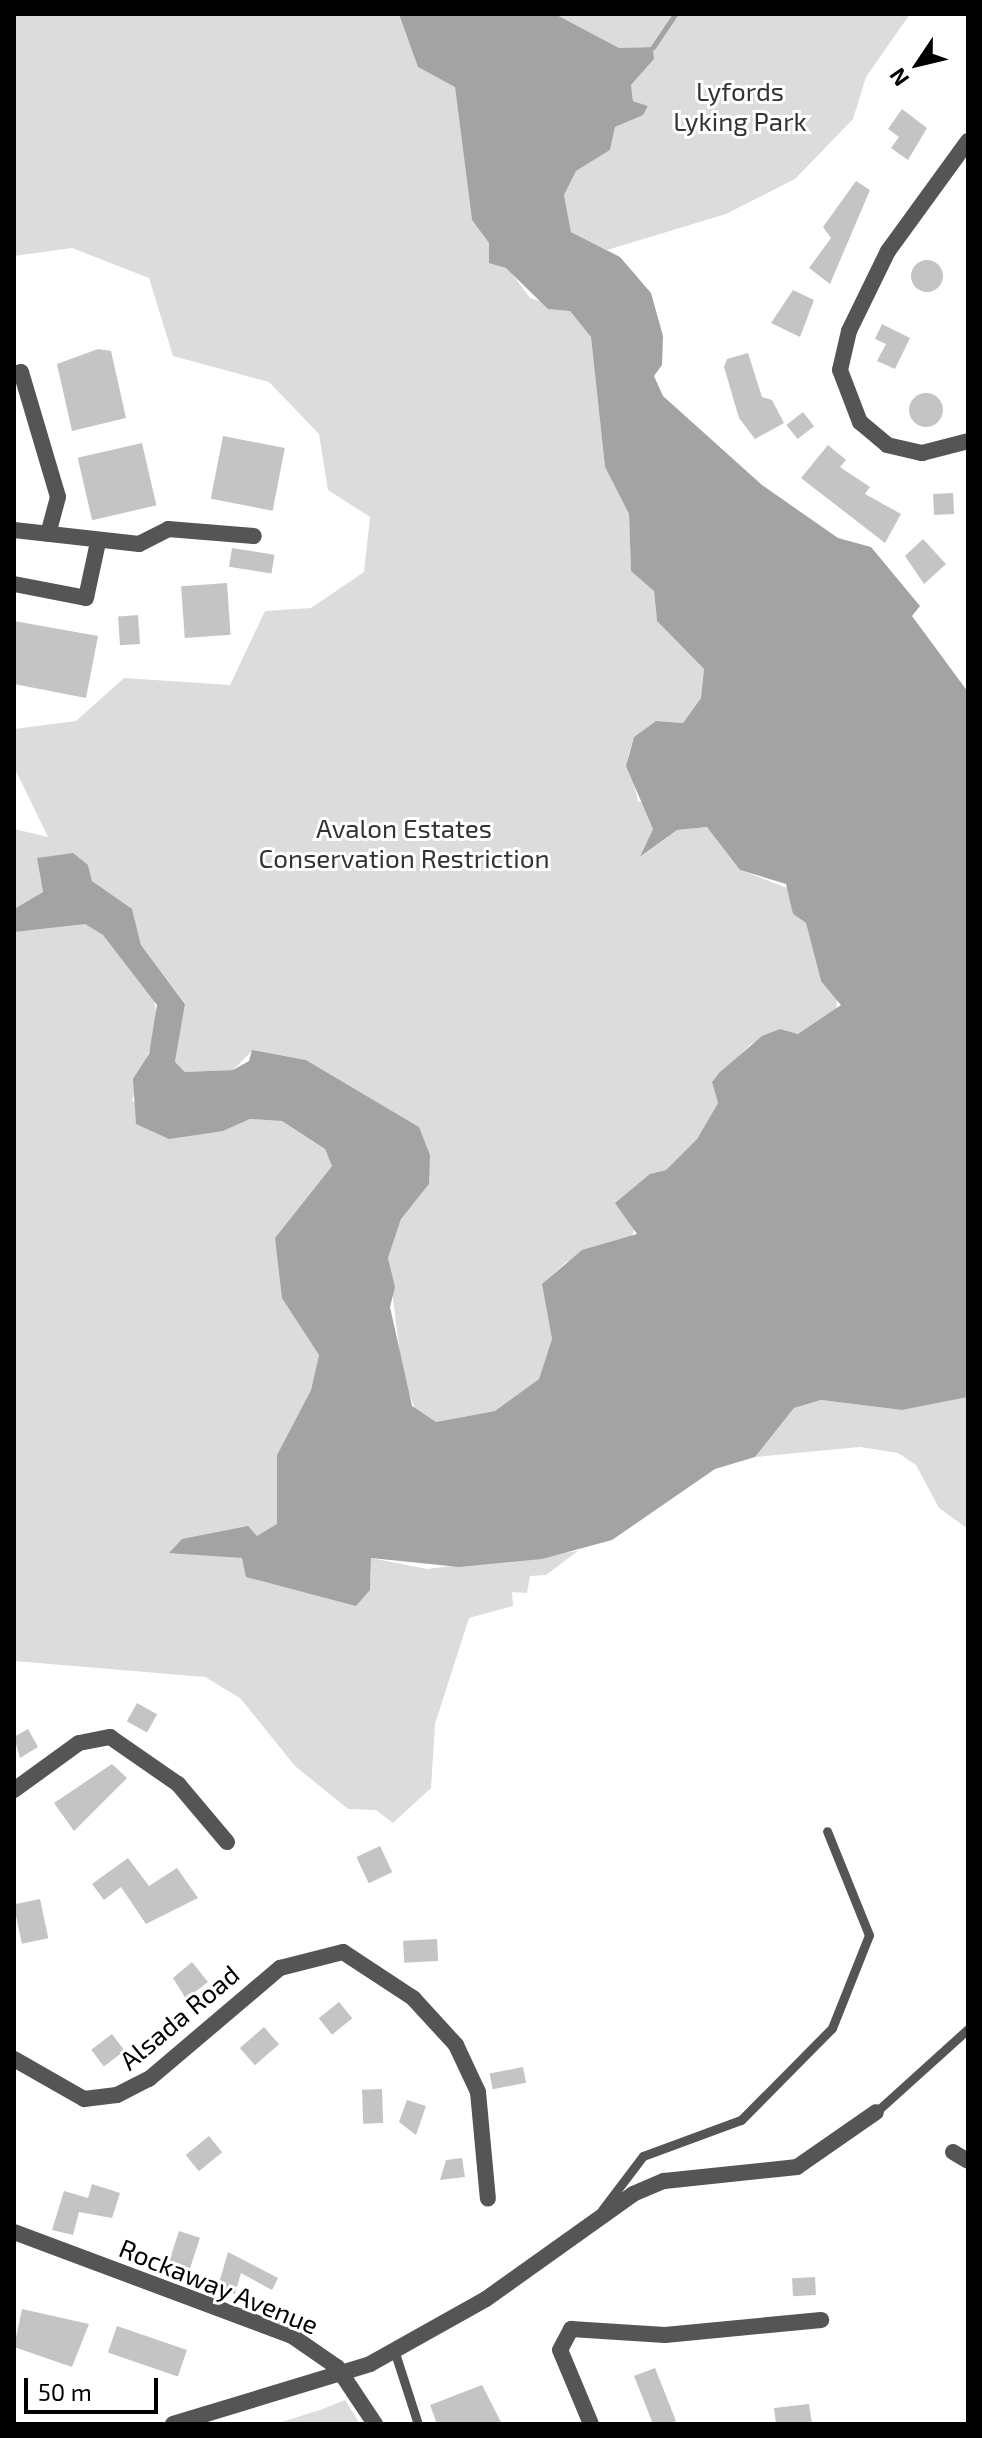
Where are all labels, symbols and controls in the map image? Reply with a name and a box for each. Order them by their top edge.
north arrow [878,24,958,104]
text: N [883,64,914,92]
park label: Lyfords Lyking Park [673,75,807,136]
park label: Avalon Estates Conservation Restriction [258,812,550,874]
street label: Alsada Road [113,1958,245,2076]
street label: Rockaway Avenue [114,2232,324,2340]
scale bar [28,2362,162,2412]
text: 50 m [38,2377,92,2406]

